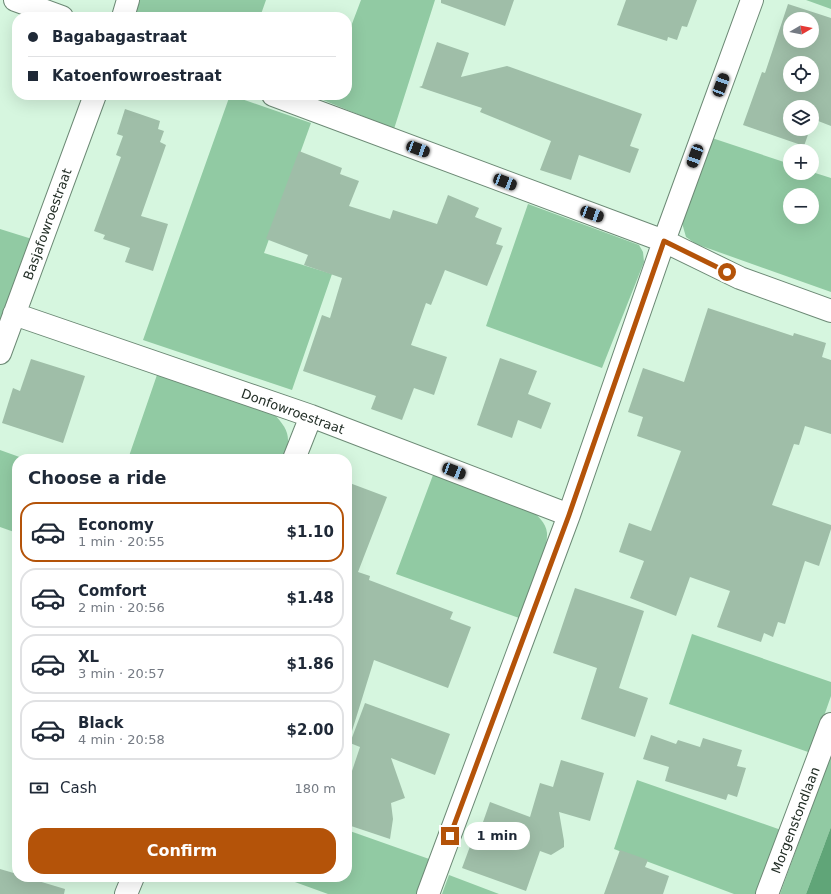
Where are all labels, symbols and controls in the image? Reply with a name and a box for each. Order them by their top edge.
north arrow [783,12,819,48]
map controls [783,12,819,224]
text: Bagabagastraat [52,28,187,46]
button: locate [783,56,819,92]
text: Katoenfowroestraat [52,67,222,85]
car [711,72,731,98]
button: layers [783,100,819,136]
car [405,139,431,159]
car [685,143,705,169]
button: + [783,144,819,180]
street label: Basjafowroestraat [20,166,75,282]
car [492,172,518,192]
button: − [783,188,819,224]
car [579,204,605,224]
route start [718,263,736,281]
street label: Donfowroestraat [239,386,346,437]
car [441,461,467,481]
text: Choose a ride [28,467,167,488]
icon: car [30,514,66,550]
text: Economy [78,516,154,534]
text: $1.10 [287,523,334,541]
text: 1 min · 20:55 [78,534,165,549]
icon: car [30,580,66,616]
text: Comfort [78,582,146,600]
text: $1.48 [287,589,334,607]
text: 2 min · 20:56 [78,600,165,615]
icon: car [30,646,66,682]
text: XL [78,648,99,666]
text: $1.86 [287,655,334,673]
text: 3 min · 20:57 [78,666,165,681]
icon: car [30,712,66,748]
text: Black [78,714,124,732]
text: $2.00 [287,721,334,739]
text: 4 min · 20:58 [78,732,165,747]
street label: Morgenstondlaan [768,765,823,876]
icon: cash [28,777,50,799]
text: Cash [60,779,97,797]
text: 180 m [294,781,336,796]
callout: 1 min [464,822,530,850]
route end [441,827,459,845]
button: Confirm [28,828,336,874]
text: 1 min [477,828,517,843]

